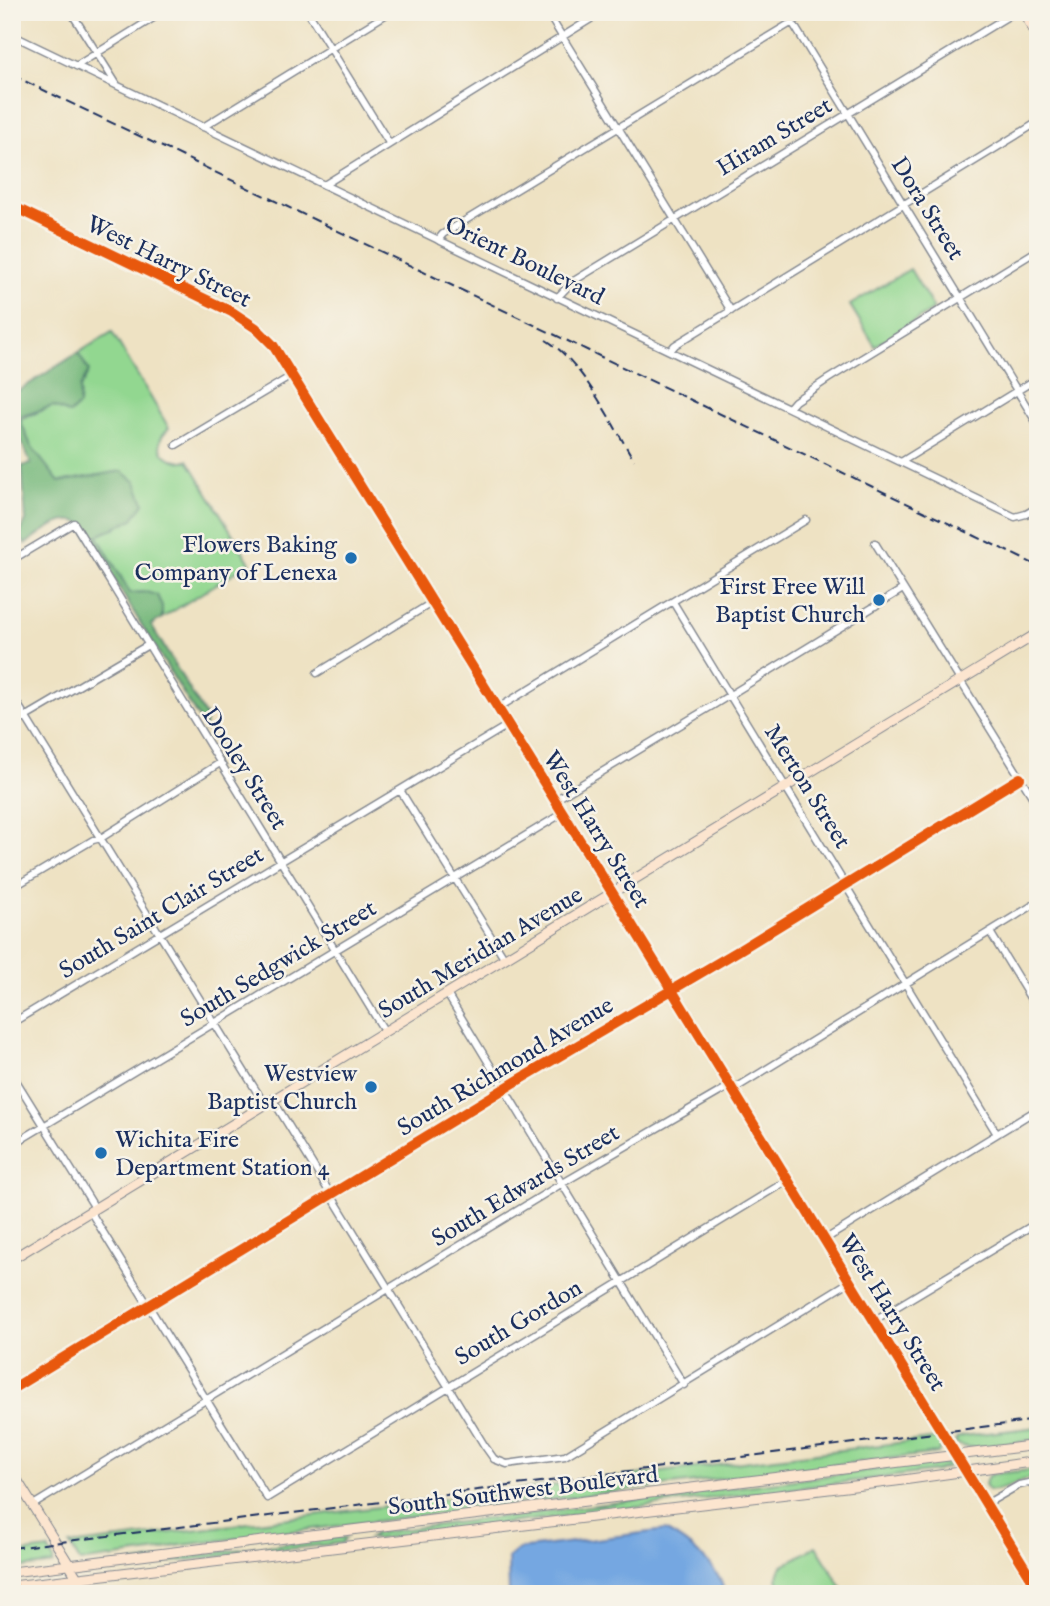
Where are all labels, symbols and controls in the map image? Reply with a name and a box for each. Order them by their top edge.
street label: Hiram Street [711,91,838,184]
street label: Dora Street [883,151,971,266]
street label: West Harry Street [81,209,256,316]
street label: Orient Boulevard [440,209,609,313]
place label: Flowers Baking Company of Lenexa [134,530,338,589]
marker: Flowers Baking Company of Lenexa [343,550,359,566]
place label: First Free Will Baptist Church [715,572,865,631]
marker: First Free Will Baptist Church [871,592,887,608]
street label: Dooley Street [194,702,294,836]
street label: Merton Street [756,719,857,855]
street label: West Harry Street [535,745,657,914]
street label: South Saint Clair Street [54,840,270,987]
street label: South Meridian Avenue [373,880,589,1027]
street label: South Sedgwick Street [175,893,383,1035]
street label: South Richmond Avenue [392,990,620,1144]
place label: Westview Baptist Church [207,1059,358,1118]
marker: Westview Baptist Church [363,1079,379,1095]
street label: South Edwards Street [426,1118,626,1255]
place label: Wichita Fire Department Station 4 [115,1125,330,1184]
marker: Wichita Fire Department Station 4 [93,1145,109,1161]
street label: West Harry Street [831,1228,953,1397]
street label: South Gordon [449,1273,588,1373]
street label: South Southwest Boulevard [386,1460,660,1523]

